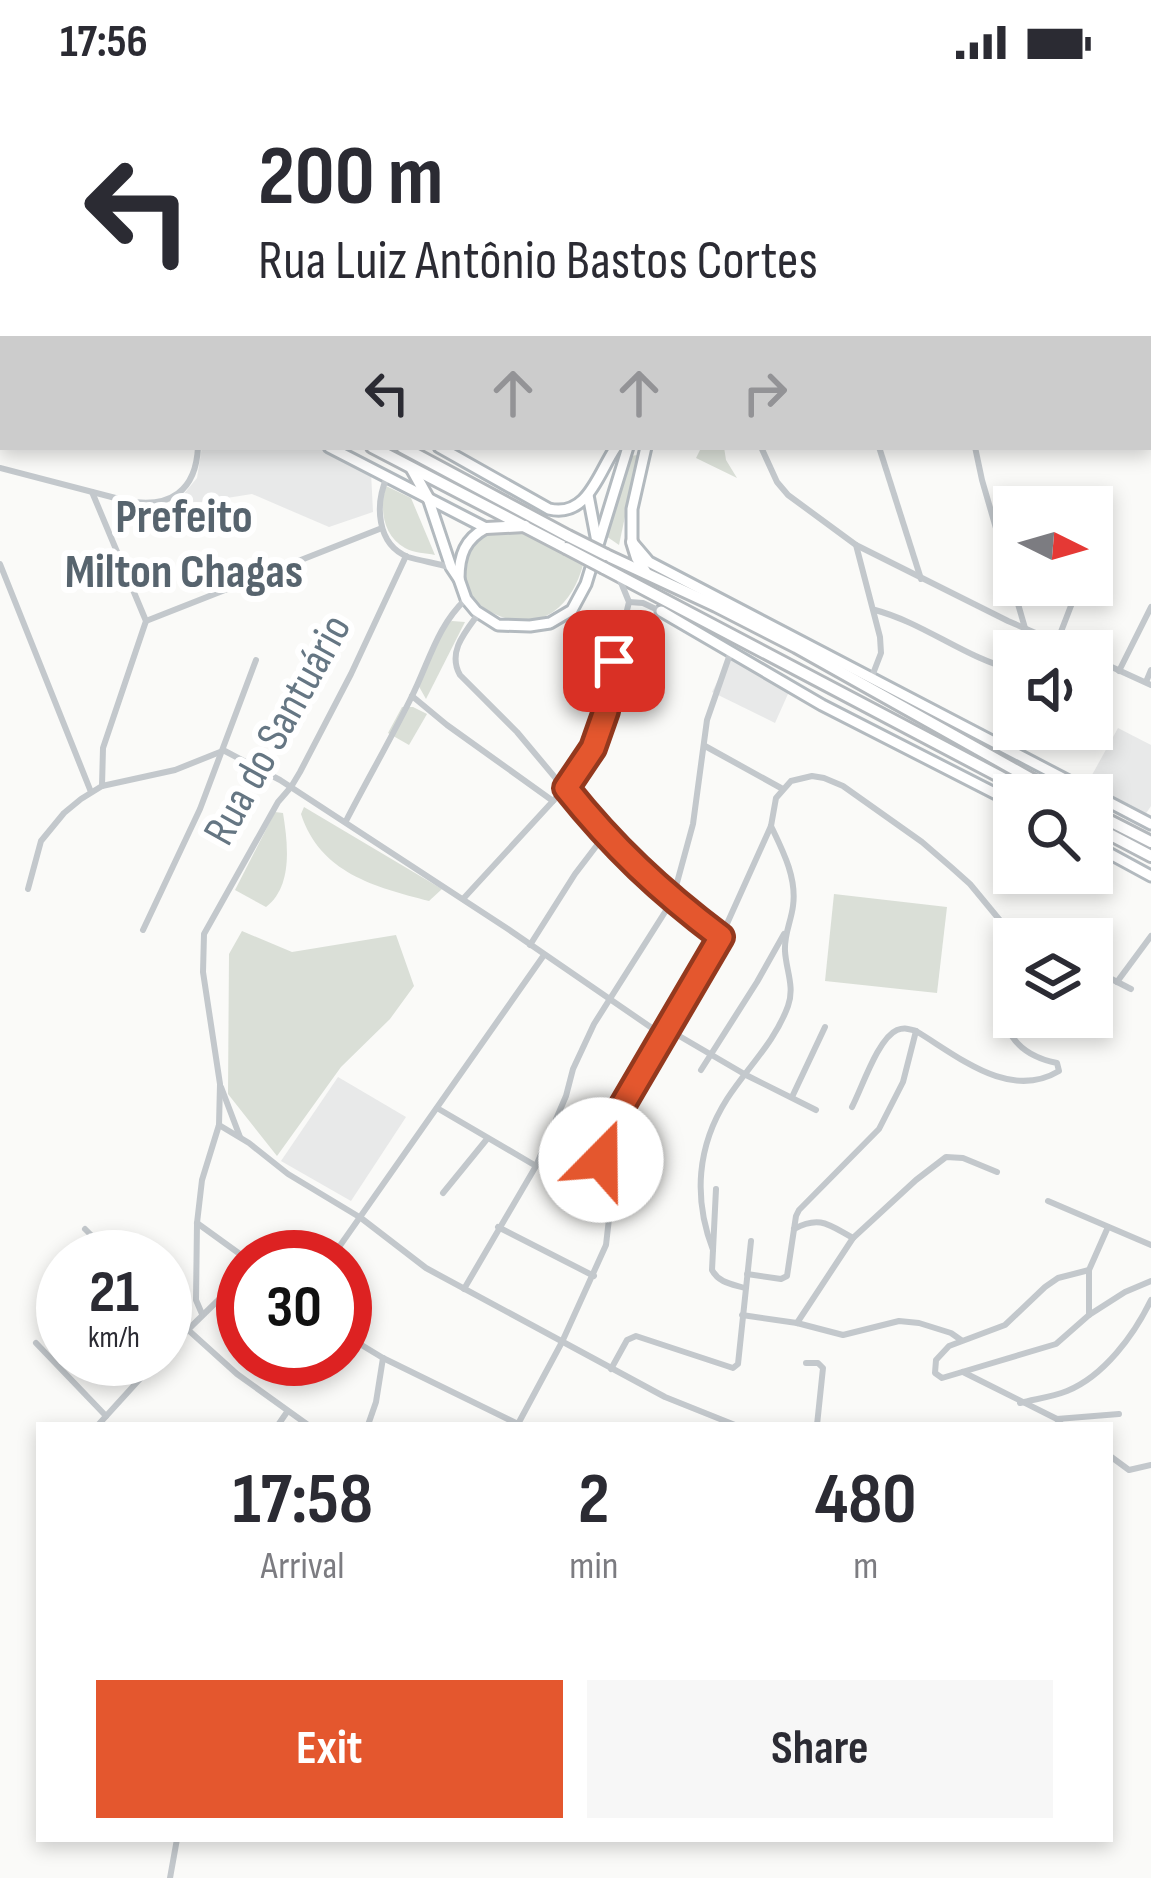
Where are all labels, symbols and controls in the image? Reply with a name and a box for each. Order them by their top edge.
text: 17:56 [60,15,148,70]
text: 200 m [258,127,444,228]
icon: left [60,132,216,288]
text: Rua Luiz Antônio Bastos Cortes [258,229,818,294]
icon: left [354,360,420,426]
icon: ahead [480,360,546,426]
icon: ahead [606,360,672,426]
icon: right [732,360,798,426]
north arrow [993,486,1113,606]
map controls [993,486,1113,1038]
district label: Prefeito Milton Chagas [65,489,303,601]
street label: Rua do Santuário [192,605,364,855]
pin [563,610,665,712]
icon: arrive [581,628,647,694]
button: sound [993,630,1113,750]
button: search [993,774,1113,894]
button: layers [993,918,1113,1038]
position arrow [538,1097,664,1223]
speed limit sign: 30 [216,1230,372,1386]
text: 21 [89,1257,139,1329]
text: km/h [88,1320,140,1356]
text: 17:58 [232,1457,373,1544]
text: 2 [578,1457,610,1544]
text: 480 [815,1457,917,1544]
text: Arrival [261,1543,345,1590]
text: min [569,1543,618,1590]
text: m [853,1543,878,1590]
button: Exit [96,1680,563,1818]
button: Share [587,1680,1053,1818]

